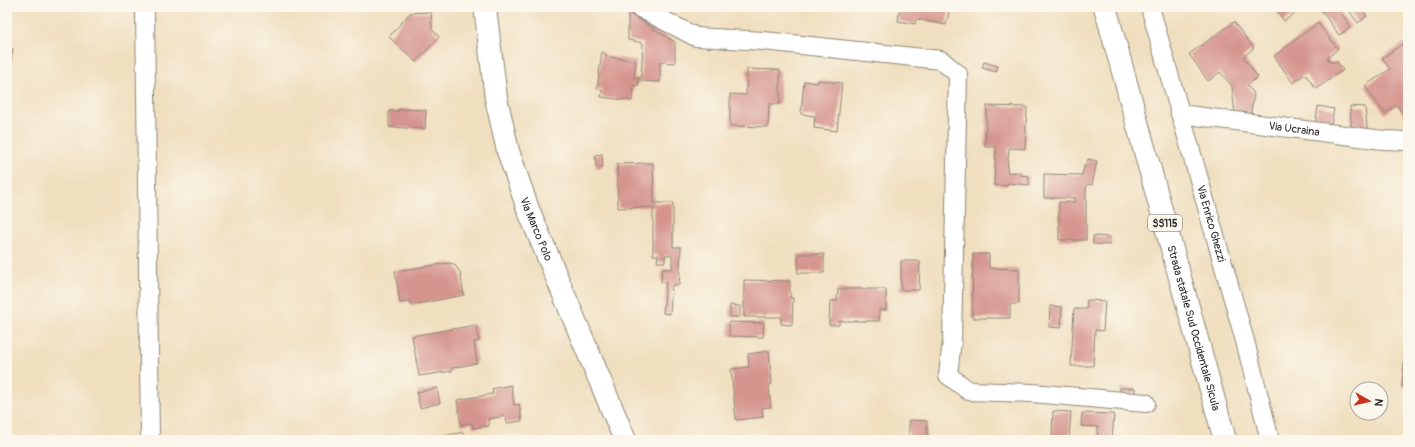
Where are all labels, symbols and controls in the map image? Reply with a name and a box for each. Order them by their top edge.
street label: Via Ucraina [1268,119,1320,139]
street label: Via Enrico Ghezzi [1194,184,1228,263]
street label: Via Marco Polo [517,196,555,263]
road number: SS115 [1148,215,1182,231]
street label: Strada statale Sud Occidentale Sicula [1164,244,1223,412]
north arrow [1349,381,1389,421]
text: N [1371,398,1385,407]

